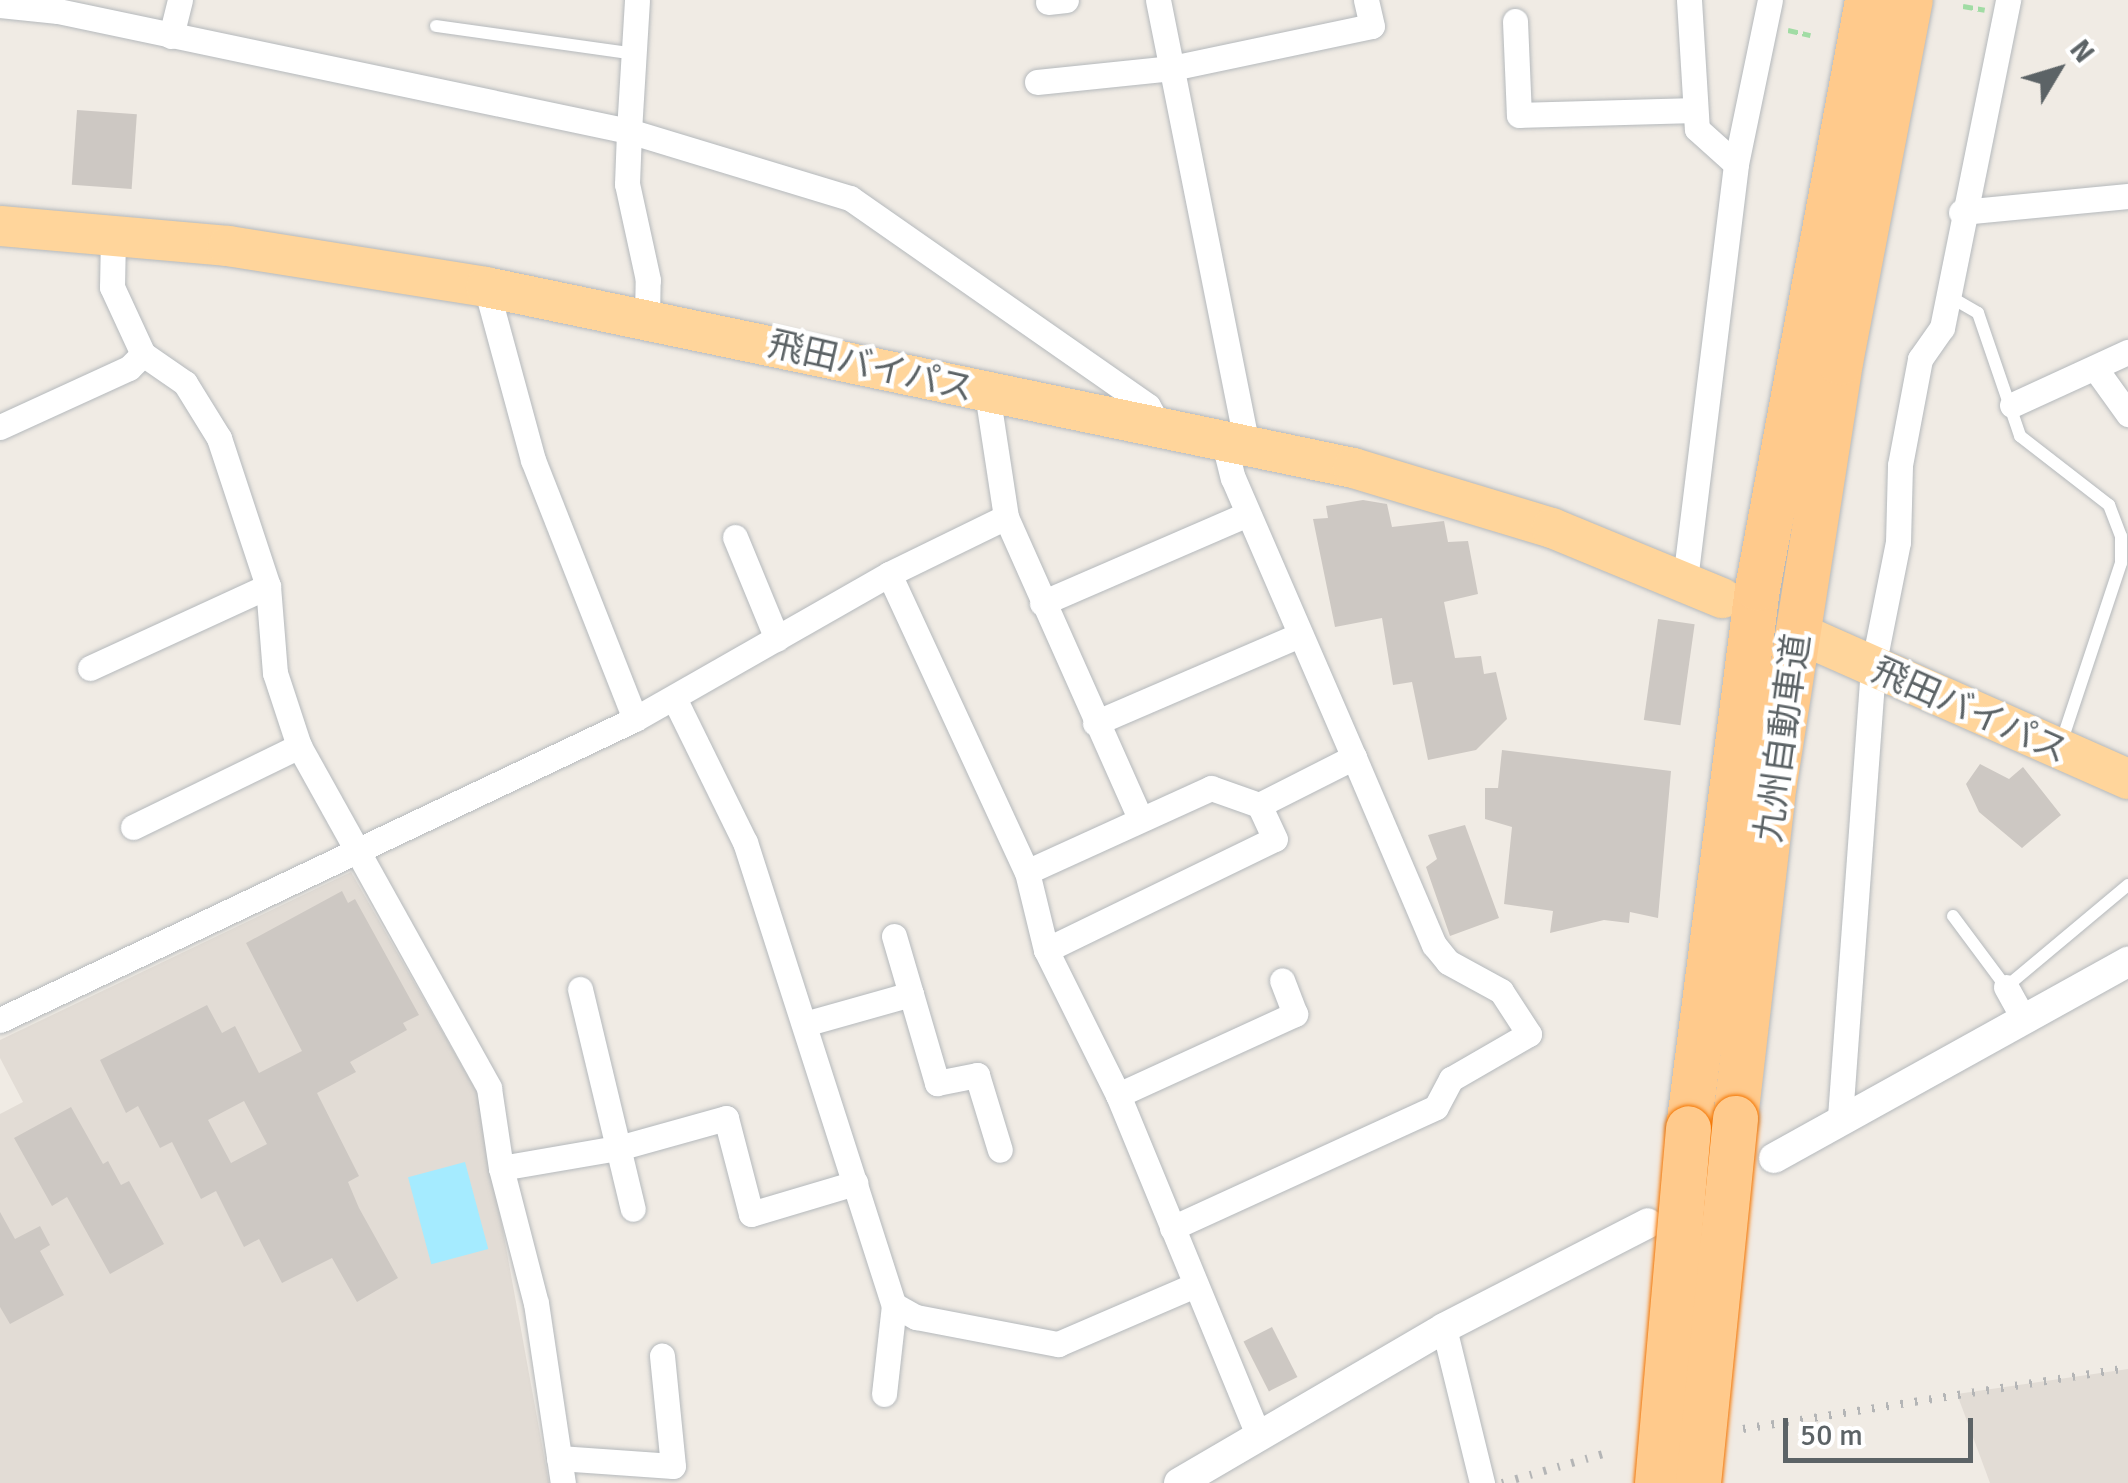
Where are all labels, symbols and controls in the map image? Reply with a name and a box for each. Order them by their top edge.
north arrow [2008,20,2108,120]
text: N [2062,33,2101,70]
street label: 飛田バイパス [764,323,978,411]
street label: 九州自動車道 [1748,631,1818,845]
street label: 飛田バイパス [1866,649,2074,773]
scale bar [1788,1398,1978,1460]
text: 50 m [1800,1417,1863,1454]

